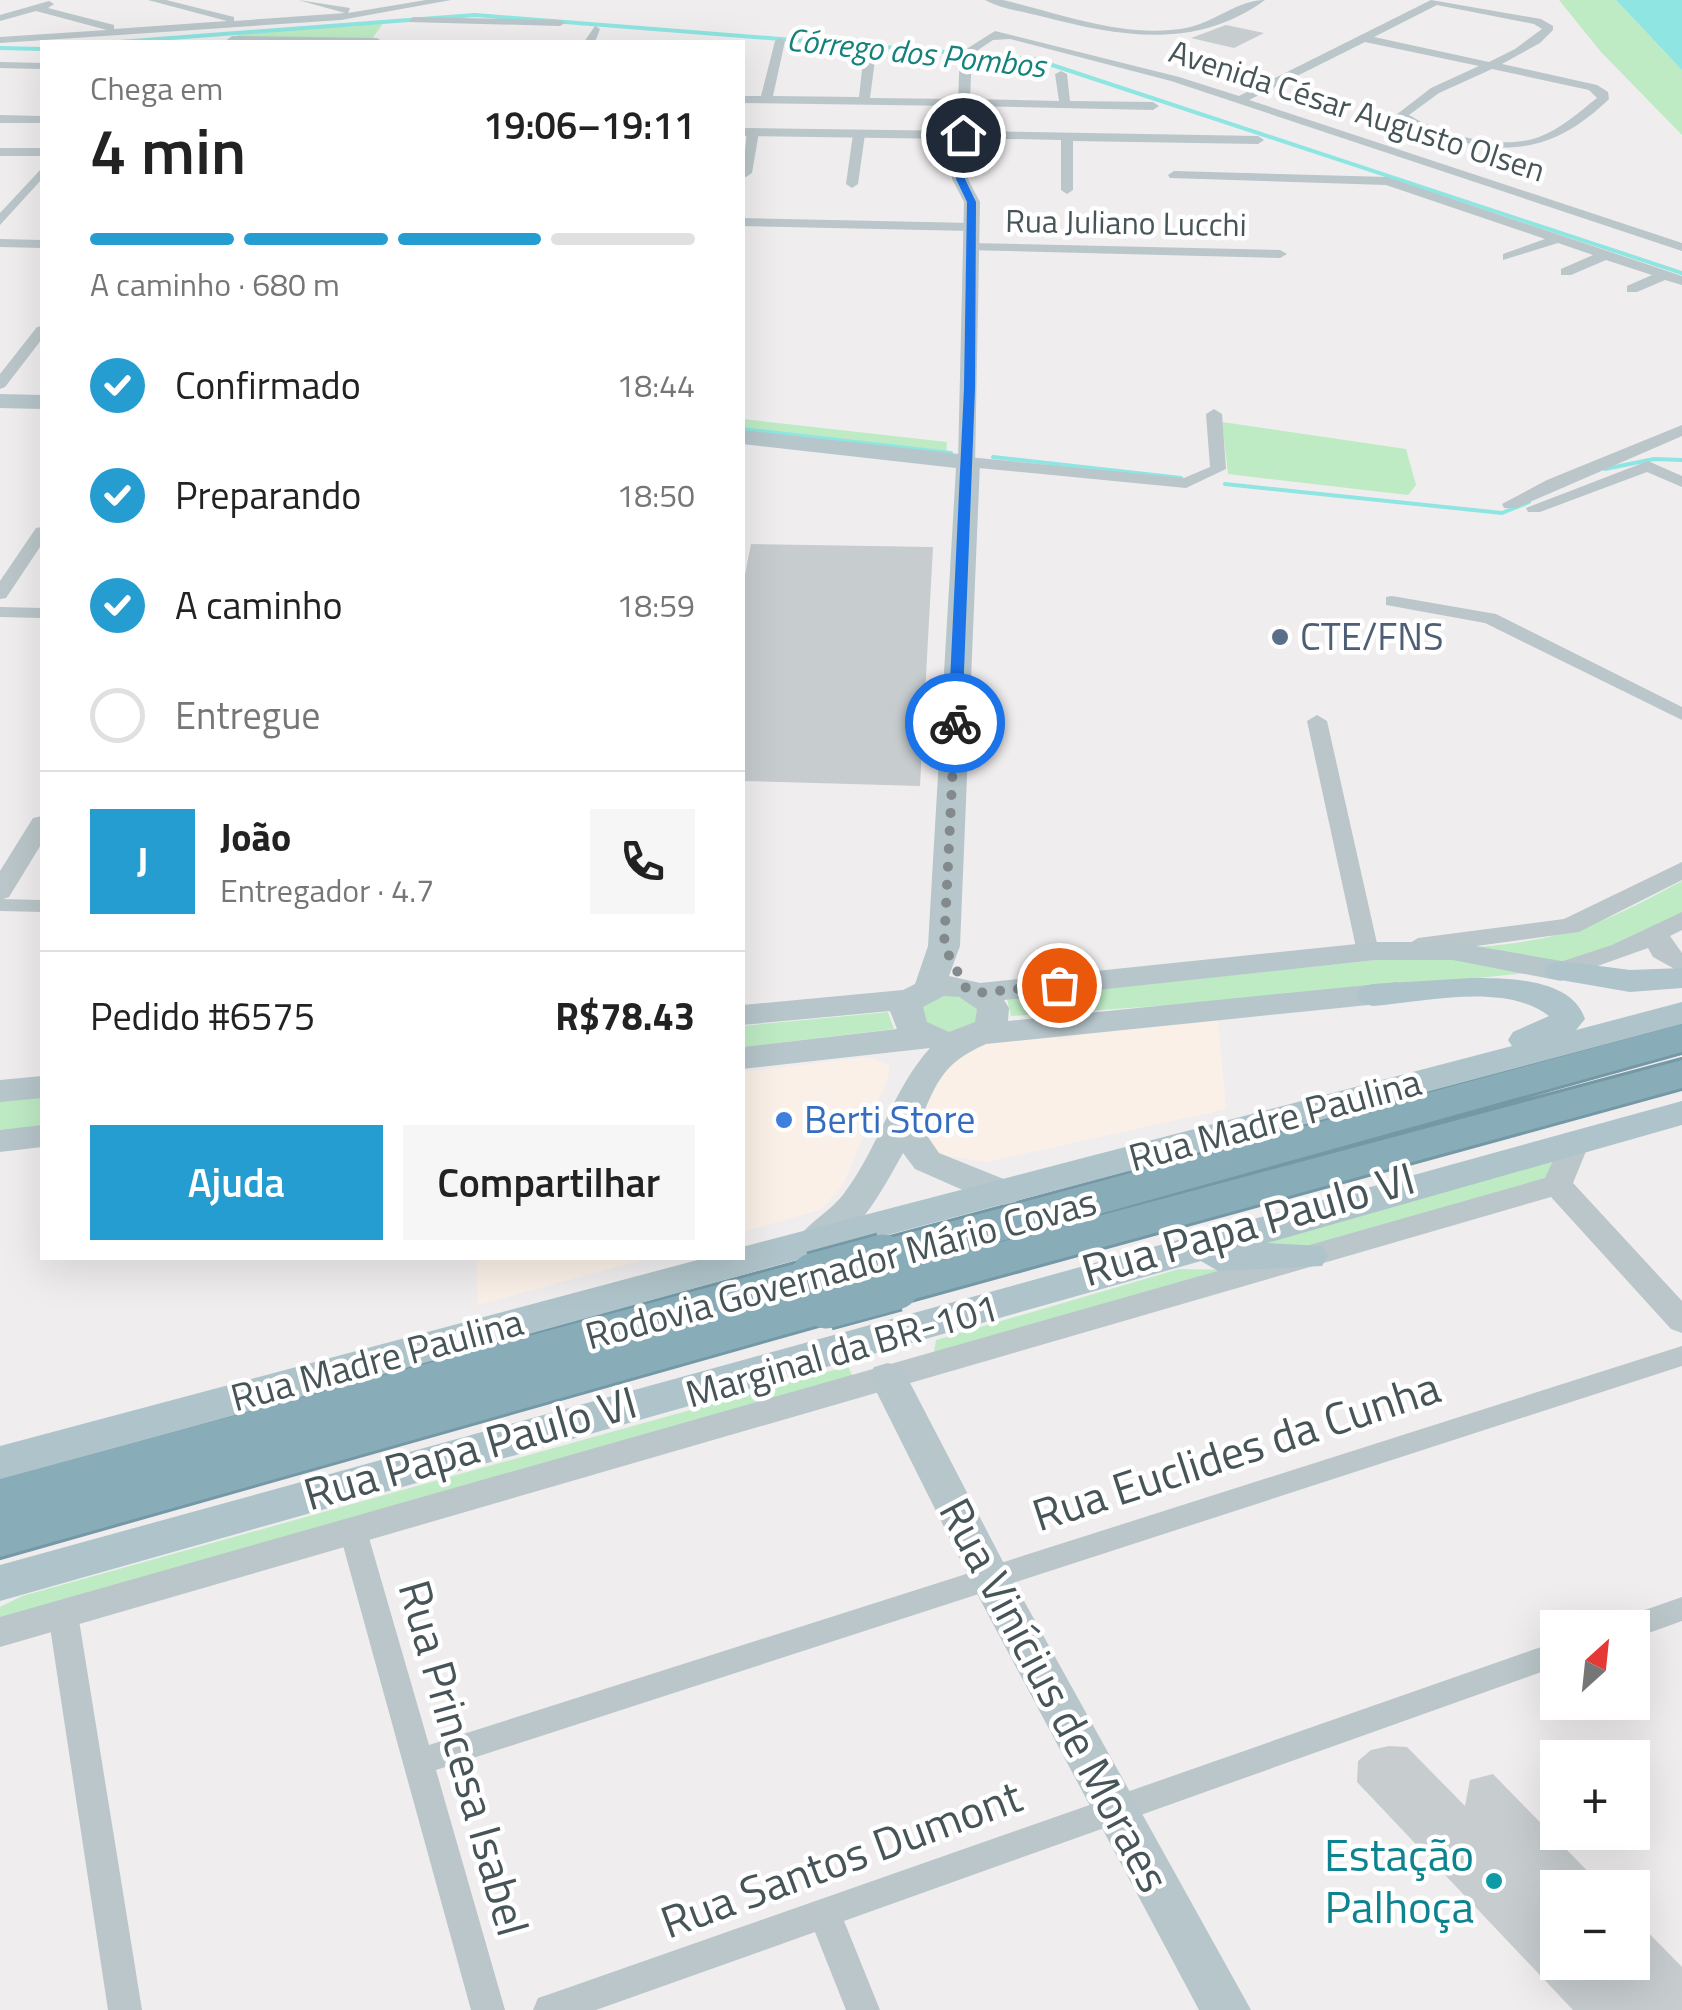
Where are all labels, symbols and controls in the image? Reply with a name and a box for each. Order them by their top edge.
water label: Córrego dos Pombos [784,15,1050,90]
street label: Avenida César Augusto Olsen [1163,27,1551,194]
text: Chega em [90,64,223,112]
pin [921,93,1006,178]
text: 19:06–19:11 [483,96,695,154]
text: 4 min [90,100,246,199]
icon: home [936,108,991,163]
street label: Rua Juliano Lucchi [1005,196,1247,248]
text: A caminho · 680 m [90,260,340,308]
text: Confirmado [175,356,361,414]
icon: check [90,358,145,413]
text: 18:44 [616,361,695,409]
text: Preparando [175,466,361,524]
icon: check [90,468,145,523]
text: 18:50 [616,471,695,519]
text: A caminho [175,576,343,634]
icon: check [90,578,145,633]
text: 18:59 [616,581,695,629]
place label: CTE/FNS [1300,607,1444,665]
marker: CTE/FNS [1269,626,1291,648]
courier [905,673,1005,773]
text: Entregue [175,686,321,744]
icon: bike [928,696,983,751]
text: João [220,808,291,866]
button: phone [590,809,695,914]
text: J [137,832,148,890]
text: Entregador · 4.7 [220,866,434,914]
pin [1017,943,1102,1028]
icon: bag [1032,958,1087,1013]
text: Pedido #6575 [90,987,315,1045]
text: R$78.43 [555,987,695,1045]
street label: Rua Madre Paulina [1122,1052,1427,1186]
place label: Berti Store [804,1090,975,1148]
marker: Berti Store [773,1109,795,1131]
button: Ajuda [90,1125,383,1240]
button: Compartilhar [403,1125,695,1240]
street label: Rua Papa Paulo VI [1073,1143,1422,1303]
street label: Rodovia Governador Mário Covas [579,1172,1103,1364]
street label: Marginal da BR-101 [679,1278,1005,1422]
street label: Rua Madre Paulina [224,1292,529,1426]
street label: Rua Euclides da Cunha [1023,1352,1448,1548]
street label: Rua Papa Paulo VI [295,1367,644,1527]
street label: Rua Vinícius de Moraes [923,1485,1189,1904]
street label: Rua Princesa Isabel [382,1572,548,1943]
north arrow [1540,1610,1650,1720]
map controls [1540,1610,1650,1980]
button: + [1540,1740,1650,1850]
street label: Rua Santos Dumont [651,1761,1031,1955]
place label: Estação Palhoça [1324,1820,1474,1940]
marker: Estação Palhoça [1483,1870,1505,1892]
button: − [1540,1870,1650,1980]

